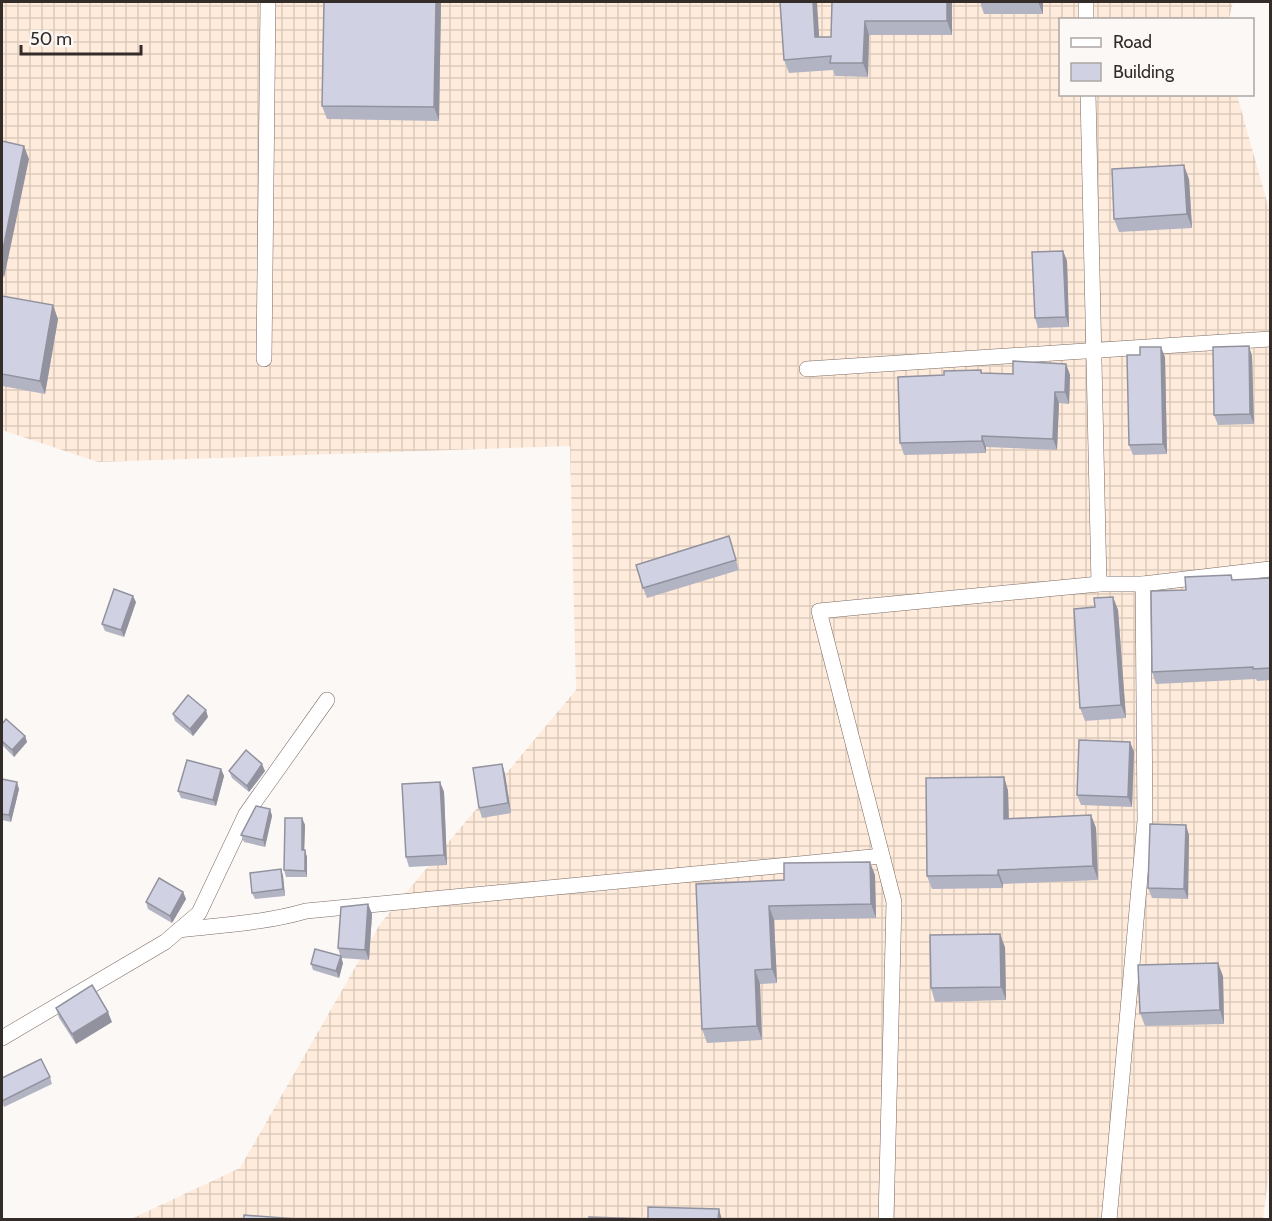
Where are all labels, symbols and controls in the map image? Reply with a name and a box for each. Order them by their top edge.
scale bar [21,18,141,56]
legend [1059,18,1254,96]
text: 50 m [30,28,72,50]
text: Road [1113,31,1152,53]
text: Building [1113,61,1175,83]

